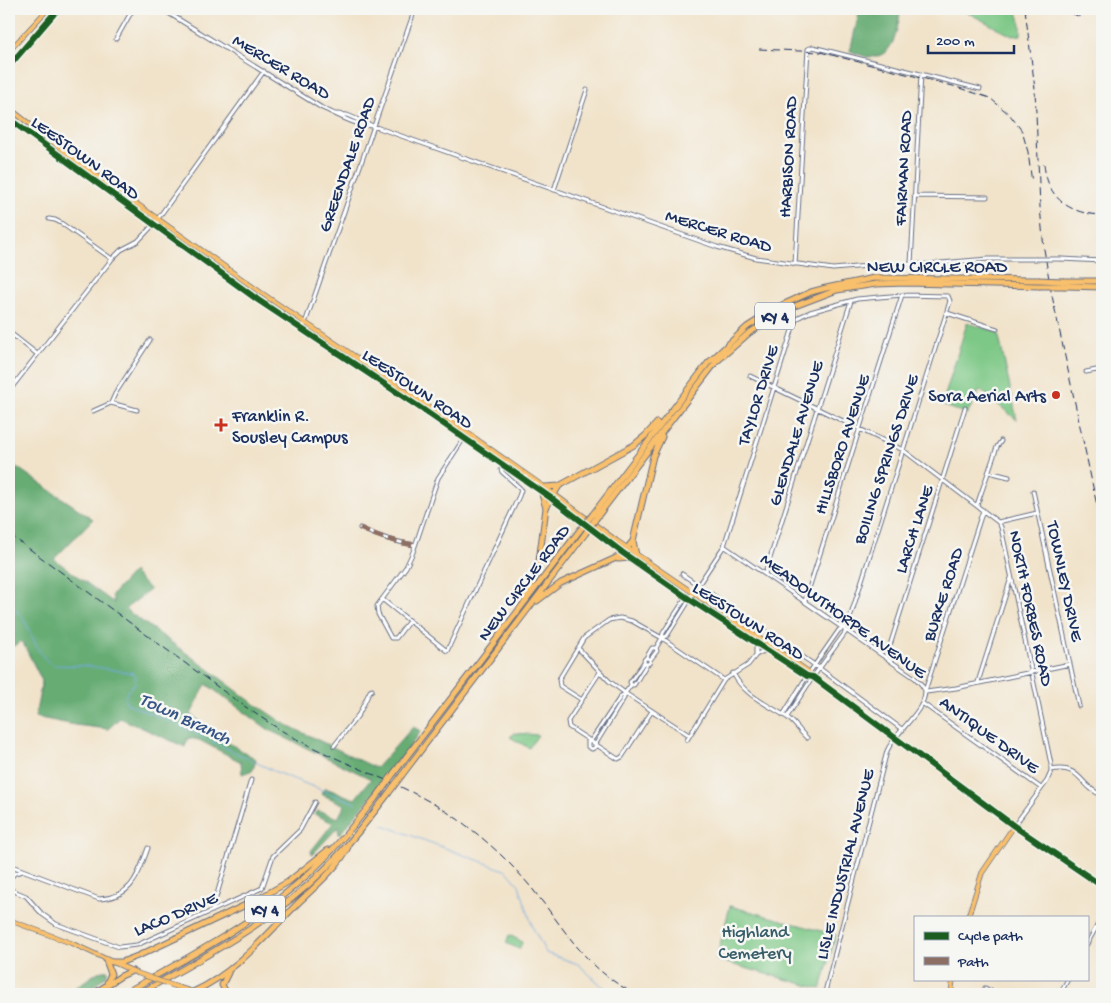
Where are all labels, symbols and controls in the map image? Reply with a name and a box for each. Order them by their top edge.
scale bar [928,22,1015,54]
street label: MERCER ROAD [228,31,334,106]
text: 200 m [936,33,975,51]
street label: GREENDALE ROAD [315,94,381,235]
street label: HARBISON ROAD [776,96,803,218]
street label: FAIRMAN ROAD [891,110,918,227]
street label: LEESTOWN ROAD [26,113,143,206]
street label: MERCER ROAD [662,206,774,259]
street label: NEW CIRCLE ROAD [867,258,1008,279]
road number: KY 4 [755,302,795,330]
street label: TAYLOR DRIVE [734,342,785,449]
street label: LEESTOWN ROAD [357,345,476,435]
street label: GLENDALE AVENUE [765,358,830,509]
street label: HILLSBORO AVENUE [811,371,876,517]
street label: BOILING SPRINGS DRIVE [850,372,925,548]
place label: Sora Aerial Arts [928,387,1047,408]
marker: Sora Aerial Arts [1050,389,1062,401]
place label: Franklin R. Sousley Campus [231,407,349,449]
marker: Franklin R. Sousley Campus [214,418,228,432]
street label: LARCH LANE [891,482,940,576]
street label: TOWNLEY DRIVE [1040,519,1087,644]
street label: NEW CIRCLE ROAD [474,521,576,646]
street label: NORTH FORBES ROAD [1003,529,1056,689]
street label: BURKE ROAD [919,545,969,645]
street label: MEADOWTHORPE AVENUE [755,550,930,685]
street label: LEESTOWN ROAD [688,578,808,666]
water label: Town Branch [135,689,235,752]
street label: ANTIQUE DRIVE [935,693,1043,780]
street label: LISLE INDUSTRIAL AVENUE [813,767,880,962]
street label: LACO DRIVE [131,888,222,942]
road number: KY 4 [245,896,285,922]
legend [914,916,1088,980]
park label: Highland Cemetery [719,923,792,965]
text: Cycle path [958,928,1023,946]
text: Path [957,954,989,972]

